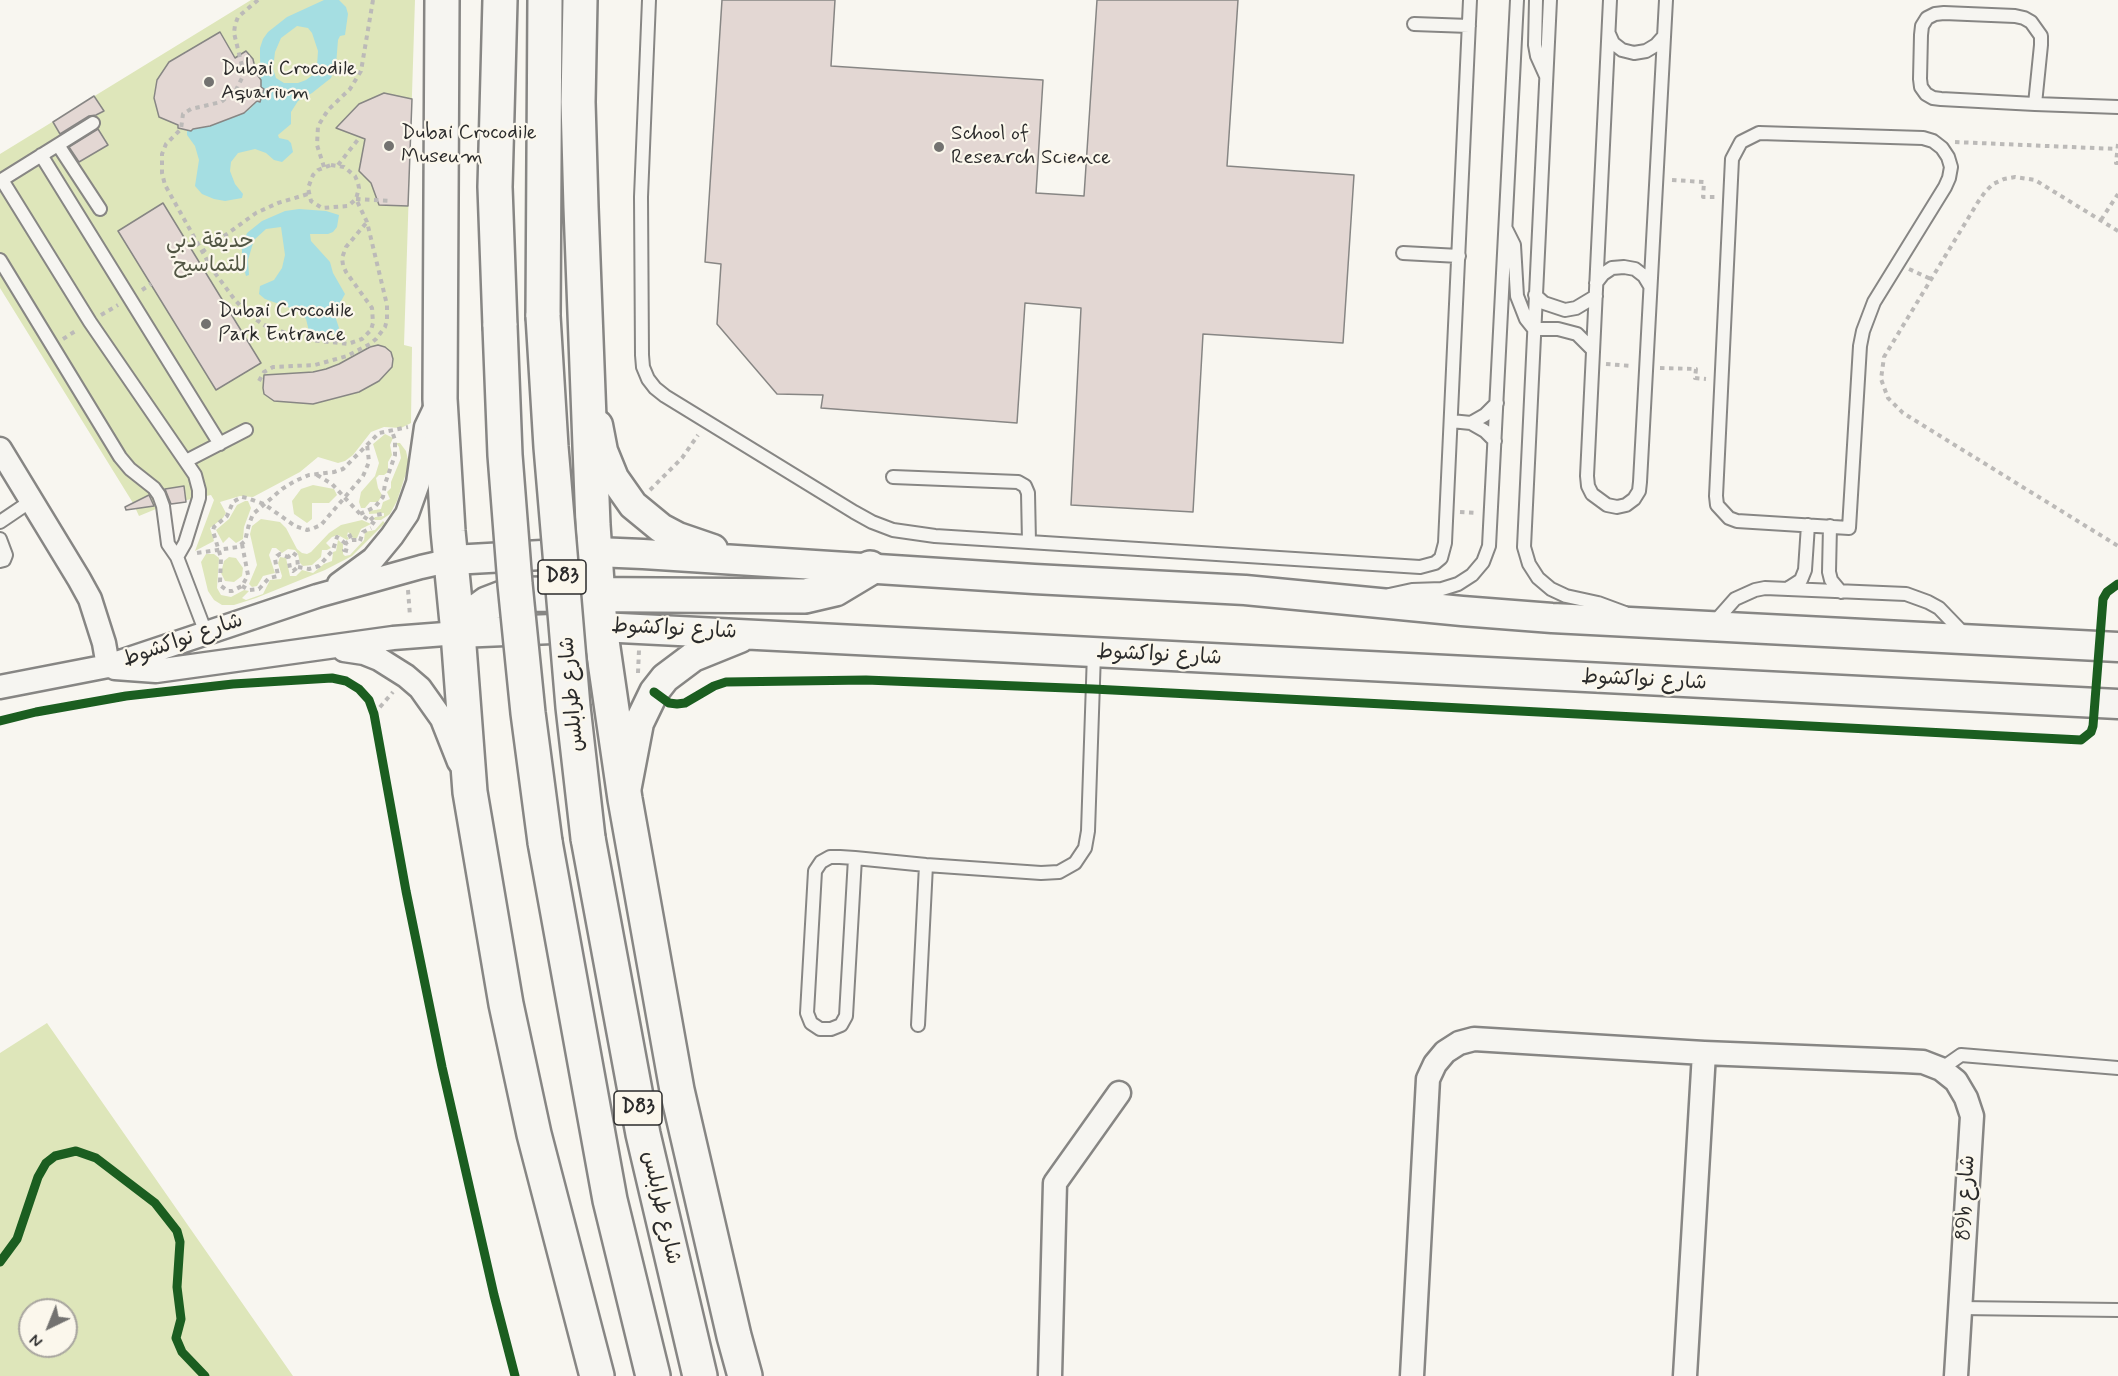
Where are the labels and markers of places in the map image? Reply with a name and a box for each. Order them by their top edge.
place label: Dubai Crocodile Aquarium [221,57,357,107]
marker: Dubai Crocodile Aquarium [202,75,216,89]
place label: Dubai Crocodile Museum [401,121,537,171]
place label: School of Research Science [951,122,1111,172]
marker: Dubai Crocodile Museum [382,139,396,153]
marker: School of Research Science [932,140,946,154]
place label: Dubai Crocodile Park Entrance [218,299,354,349]
marker: Dubai Crocodile Park Entrance [199,317,213,331]

